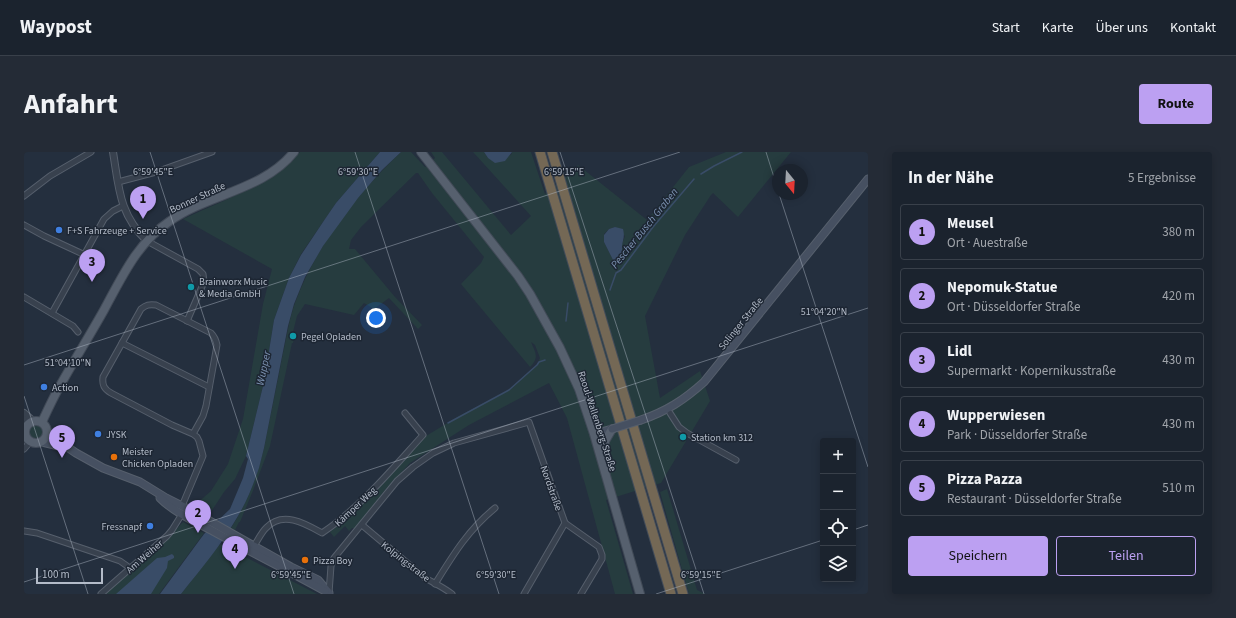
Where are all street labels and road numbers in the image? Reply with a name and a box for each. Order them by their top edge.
street label: Bonner Straße [167,179,228,217]
street label: Solinger Straße [715,294,766,353]
street label: Raoul-Wallenberg-Straße [574,369,620,473]
street label: Nordstraße [536,464,566,513]
street label: Kämper Weg [332,484,380,530]
street label: Am Weiher [123,536,167,577]
street label: Kolpingstraße [378,538,433,585]

